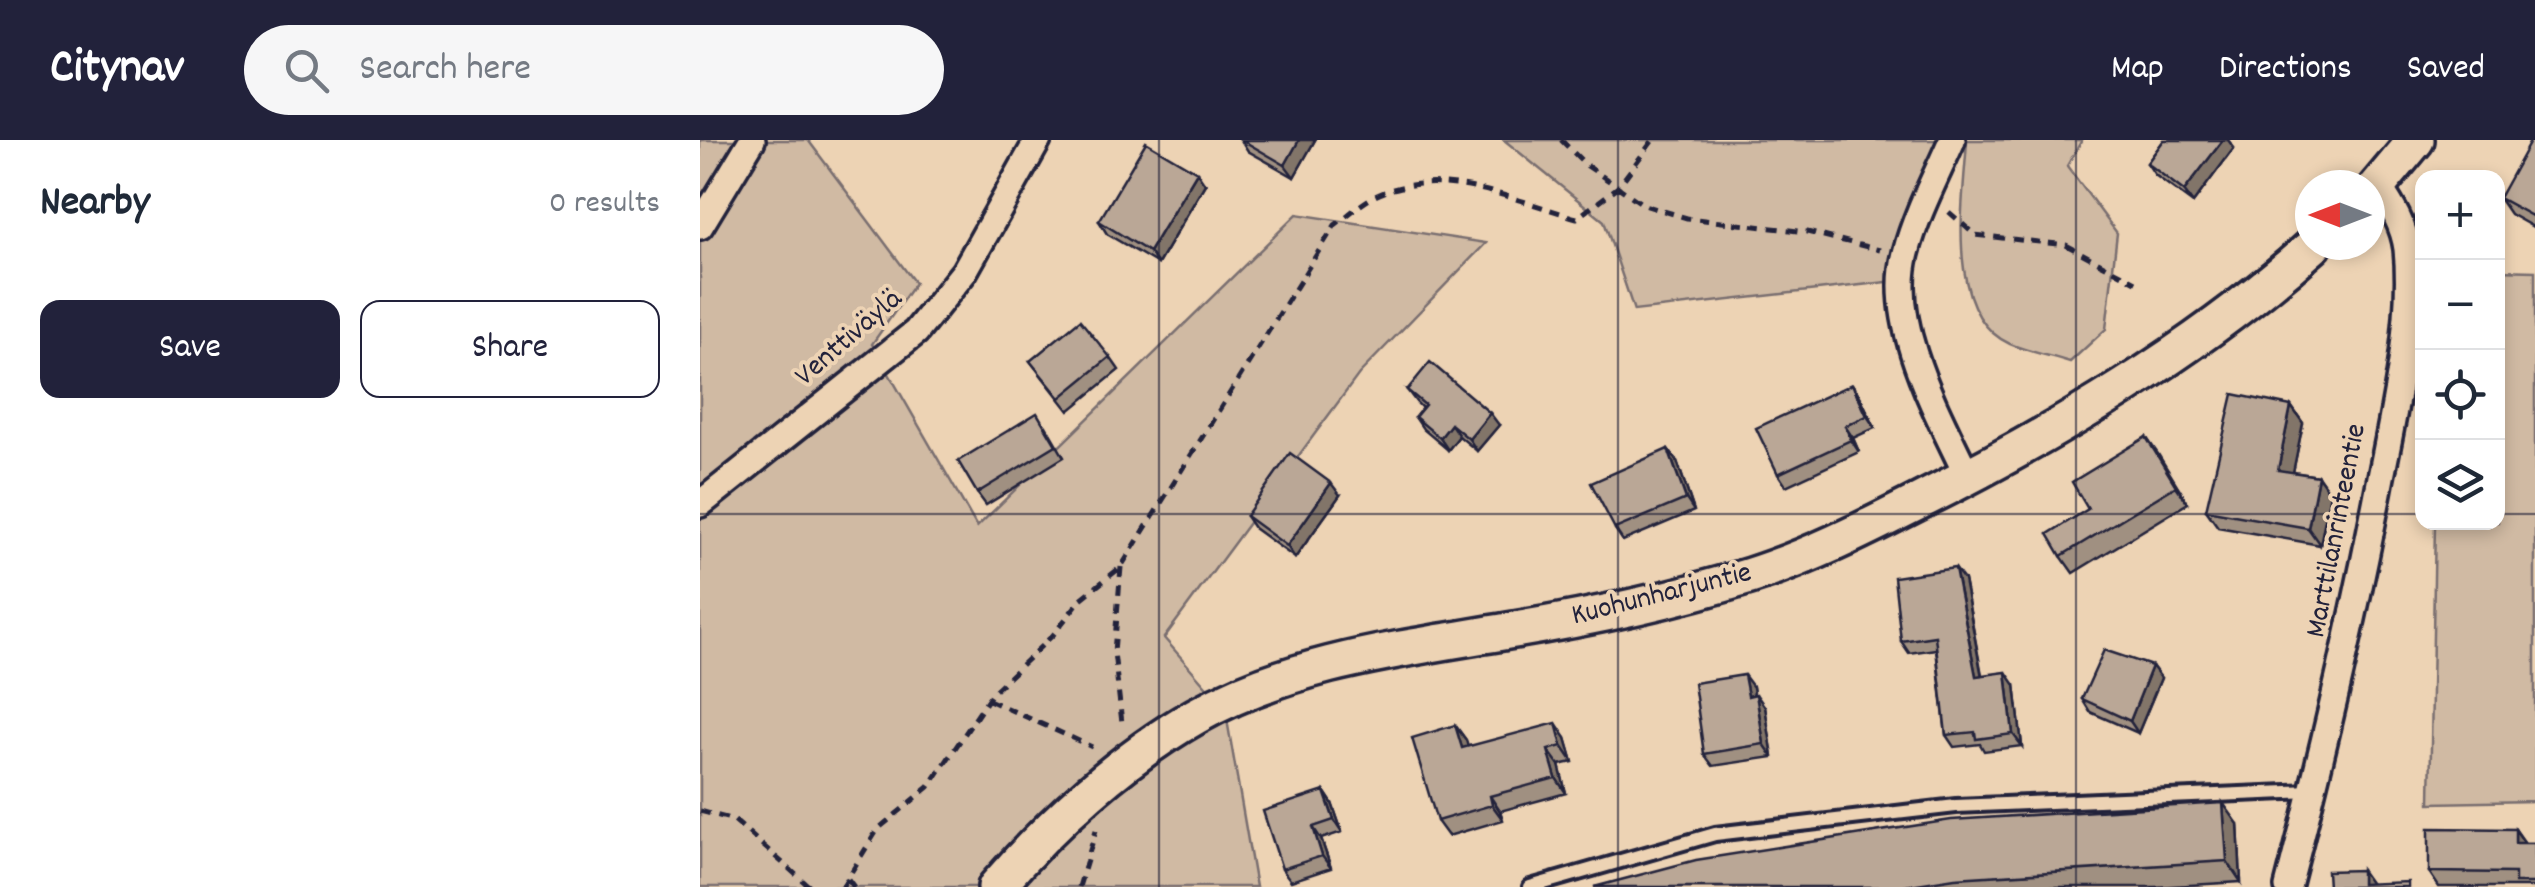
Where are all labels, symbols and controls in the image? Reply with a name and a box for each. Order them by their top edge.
search box [244,25,944,115]
text: Citynav [50,36,184,105]
icon: search [279,43,334,98]
text: Search here [359,43,531,98]
text: Map [2111,45,2164,95]
text: Directions [2219,45,2352,95]
text: Saved [2407,45,2485,95]
north arrow [2295,170,2385,260]
map controls [2415,170,2505,530]
button: + [2415,170,2505,260]
text: Nearby [40,175,150,235]
text: 0 results [549,182,660,228]
button: − [2415,260,2505,350]
street label: Venttiväylä [787,280,914,398]
button: Save [40,300,340,398]
button: Share [360,300,660,398]
button: locate [2415,350,2505,440]
street label: Marttilanrinteentie [2296,420,2380,642]
button: layers [2415,440,2505,530]
street label: Kuohunharjuntie [1568,553,1756,639]

